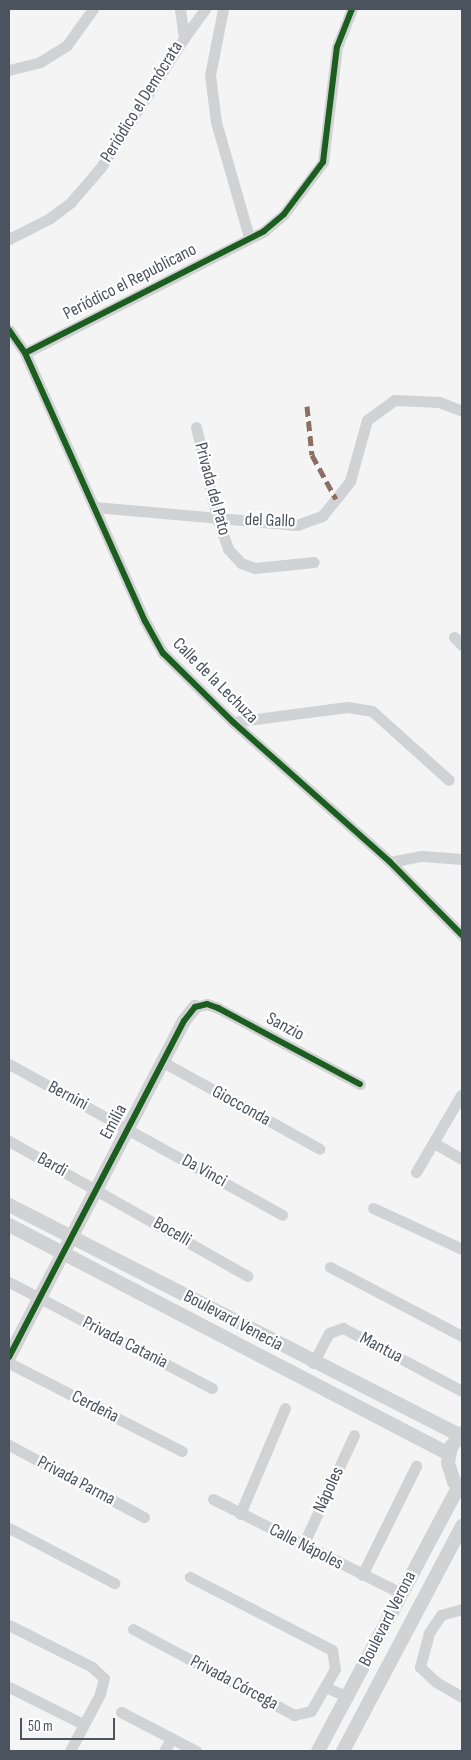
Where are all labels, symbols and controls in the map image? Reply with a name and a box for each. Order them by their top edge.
street label: Periódico el Demócrata [96,37,188,167]
street label: Periódico el Republicano [60,239,200,325]
street label: Privada del Pato [189,440,235,538]
street label: del Gallo [244,509,296,533]
street label: Calle de la Lechuza [168,634,262,728]
street label: Sanzio [262,1008,308,1046]
street label: Bernini [44,1076,92,1116]
street label: Giocconda [208,1081,274,1131]
street label: Emilia [96,1101,132,1143]
street label: Bardi [33,1148,71,1182]
street label: Da Vinci [178,1150,230,1192]
street label: Bocelli [149,1213,195,1251]
street label: Boulevard Venecia [180,1286,286,1356]
street label: Privada Catania [79,1312,171,1374]
street label: Mantua [356,1328,406,1368]
street label: Cerdeña [68,1386,122,1428]
street label: Privada Parma [33,1452,119,1510]
street label: Nápoles [309,1464,349,1516]
street label: Calle Nápoles [265,1519,347,1575]
street label: Boulevard Verona [355,1568,421,1670]
street label: Privada Córcega [186,1651,282,1715]
scale bar [22,1708,118,1740]
text: 50 m [28,1717,53,1736]

